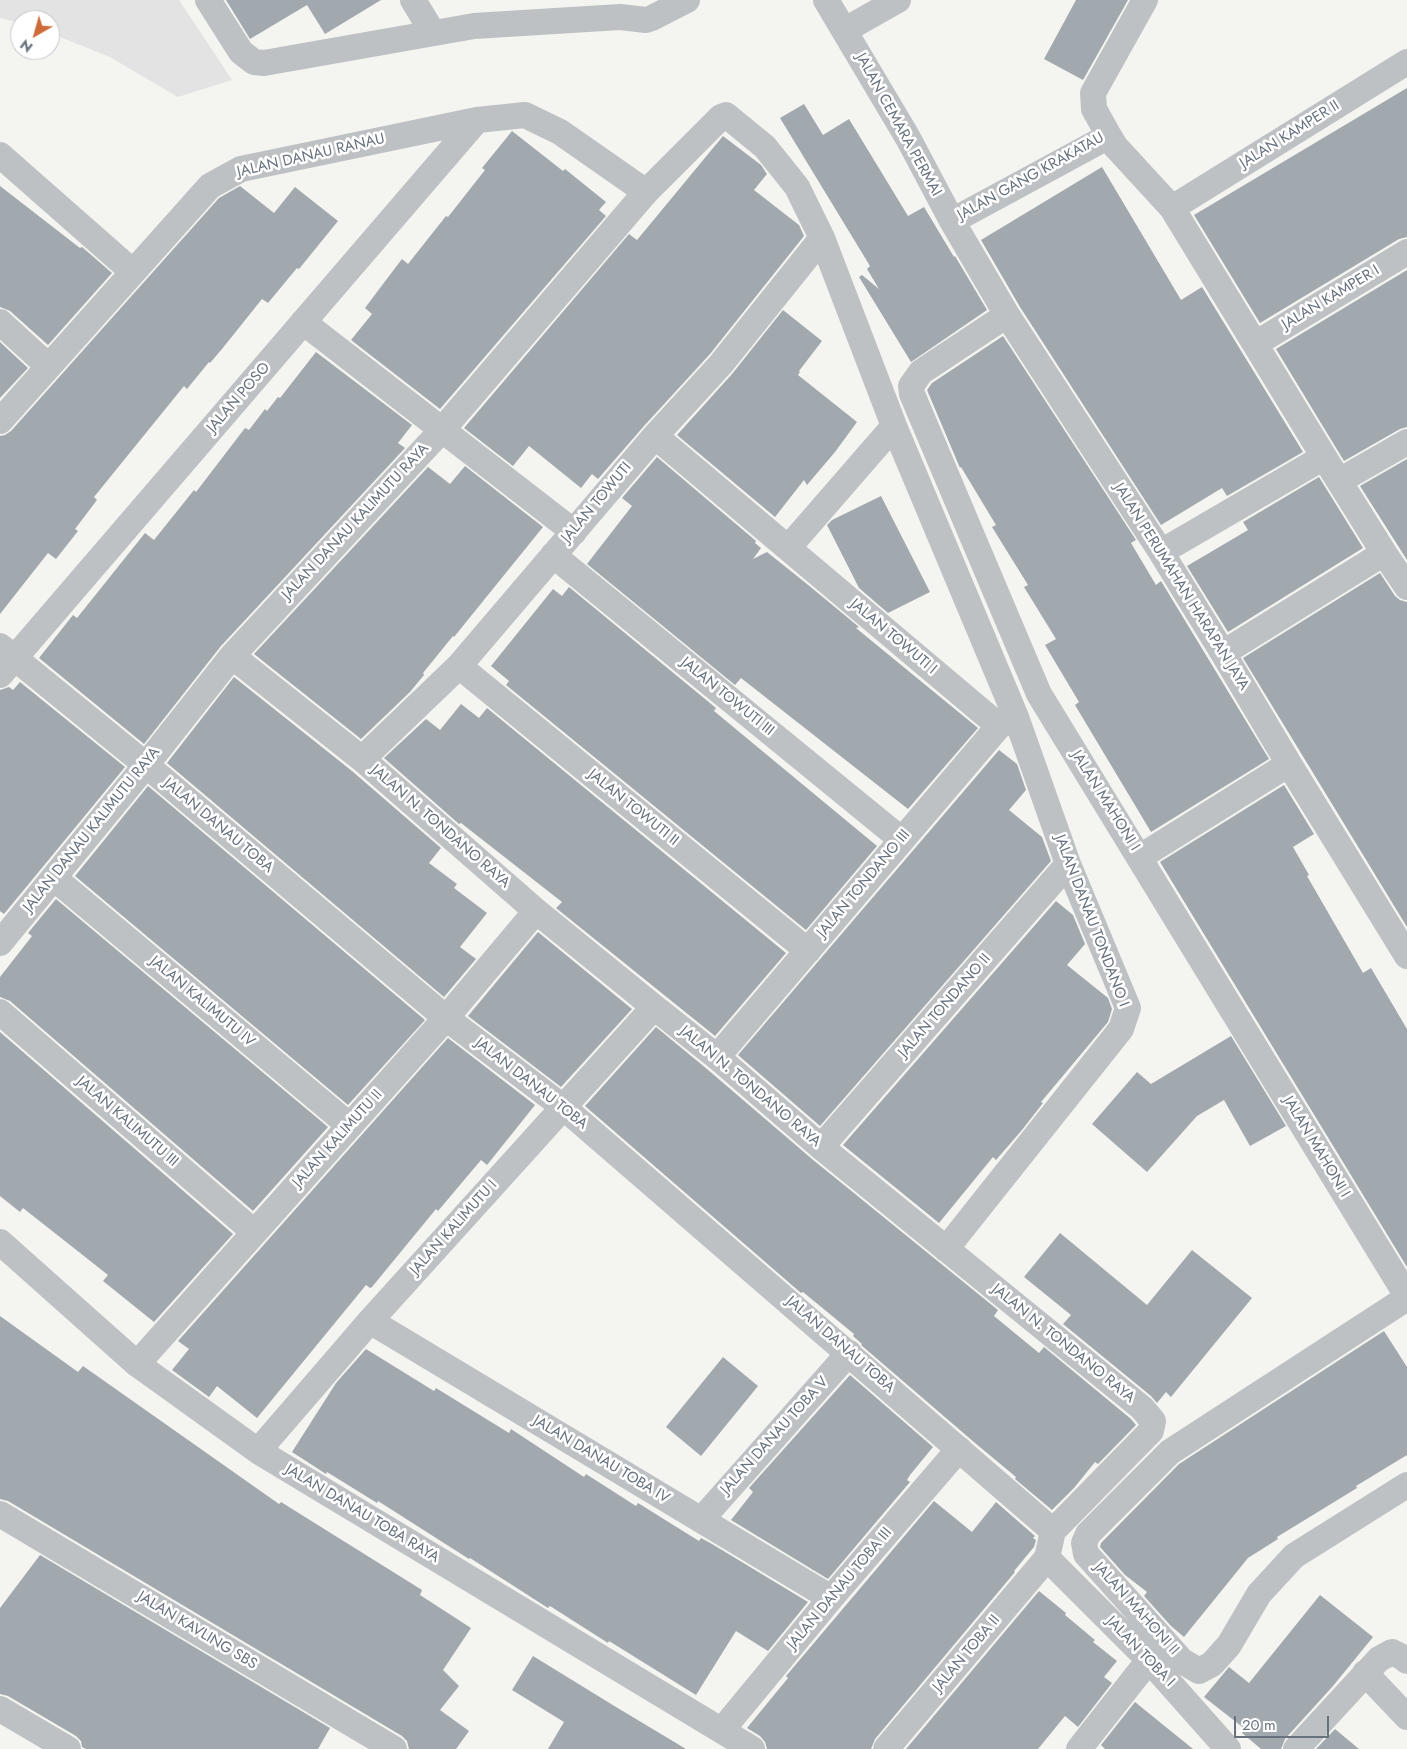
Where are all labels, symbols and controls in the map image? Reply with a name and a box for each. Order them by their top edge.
north arrow [10,10,60,60]
text: N [16,35,37,57]
street label: JALAN CEMARA PERMAI [851,50,945,200]
street label: JALAN KAMPER II [1237,97,1343,173]
street label: JALAN GANG KRAKATAU [955,129,1107,225]
street label: JALAN DANAU RANAU [235,130,387,182]
street label: JALAN KAMPER I [1279,262,1383,334]
street label: JALAN POSO [204,359,274,437]
street label: JALAN DANAU KALIMUTU RAYA [279,440,433,604]
street label: JALAN TOWUTI [558,459,636,547]
street label: JALAN PERUMAHAN HARAPAN JAYA [1109,480,1253,694]
street label: JALAN TOWUTI I [846,596,940,678]
street label: JALAN TOWUTI III [677,654,777,740]
street label: JALAN DANAU KALIMUTU RAYA [20,744,164,916]
street label: JALAN MAHONI I [1067,748,1143,854]
street label: JALAN N. TONDANO RAYA [367,762,513,892]
street label: JALAN TOWUTI II [584,766,682,850]
street label: JALAN DANAU TOBA [159,775,277,877]
street label: JALAN TONDANO III [814,826,914,942]
street label: JALAN DANAU TONDANO I [1050,832,1132,1010]
street label: JALAN TONDANO II [895,951,995,1061]
street label: JALAN KALIMUTU IV [146,953,258,1051]
street label: JALAN N. TONDANO RAYA [676,1023,824,1151]
street label: JALAN DANAU TOBA [471,1034,591,1134]
street label: JALAN KALIMUTU III [72,1073,182,1171]
street label: JALAN KALIMUTU II [289,1086,387,1192]
street label: JALAN MAHONI I [1279,1093,1353,1201]
street label: JALAN KALIMUTU I [407,1177,501,1279]
street label: JALAN N. TONDANO RAYA [988,1281,1138,1407]
street label: JALAN DANAU TOBA [782,1293,898,1397]
street label: JALAN DANAU TOBA V [717,1373,833,1499]
street label: JALAN DANAU TOBA IV [530,1412,672,1508]
street label: JALAN DANAU TOBA RAYA [282,1461,442,1567]
street label: JALAN DANAU TOBA III [784,1524,896,1654]
street label: JALAN MAHONI II [1090,1559,1182,1659]
street label: JALAN KAVLING SBS [134,1588,260,1674]
street label: JALAN TOBA II [930,1612,1004,1696]
street label: JALAN TOBA I [1102,1613,1178,1691]
scale bar [1237,1706,1332,1738]
text: 20 m [1242,1714,1276,1736]

